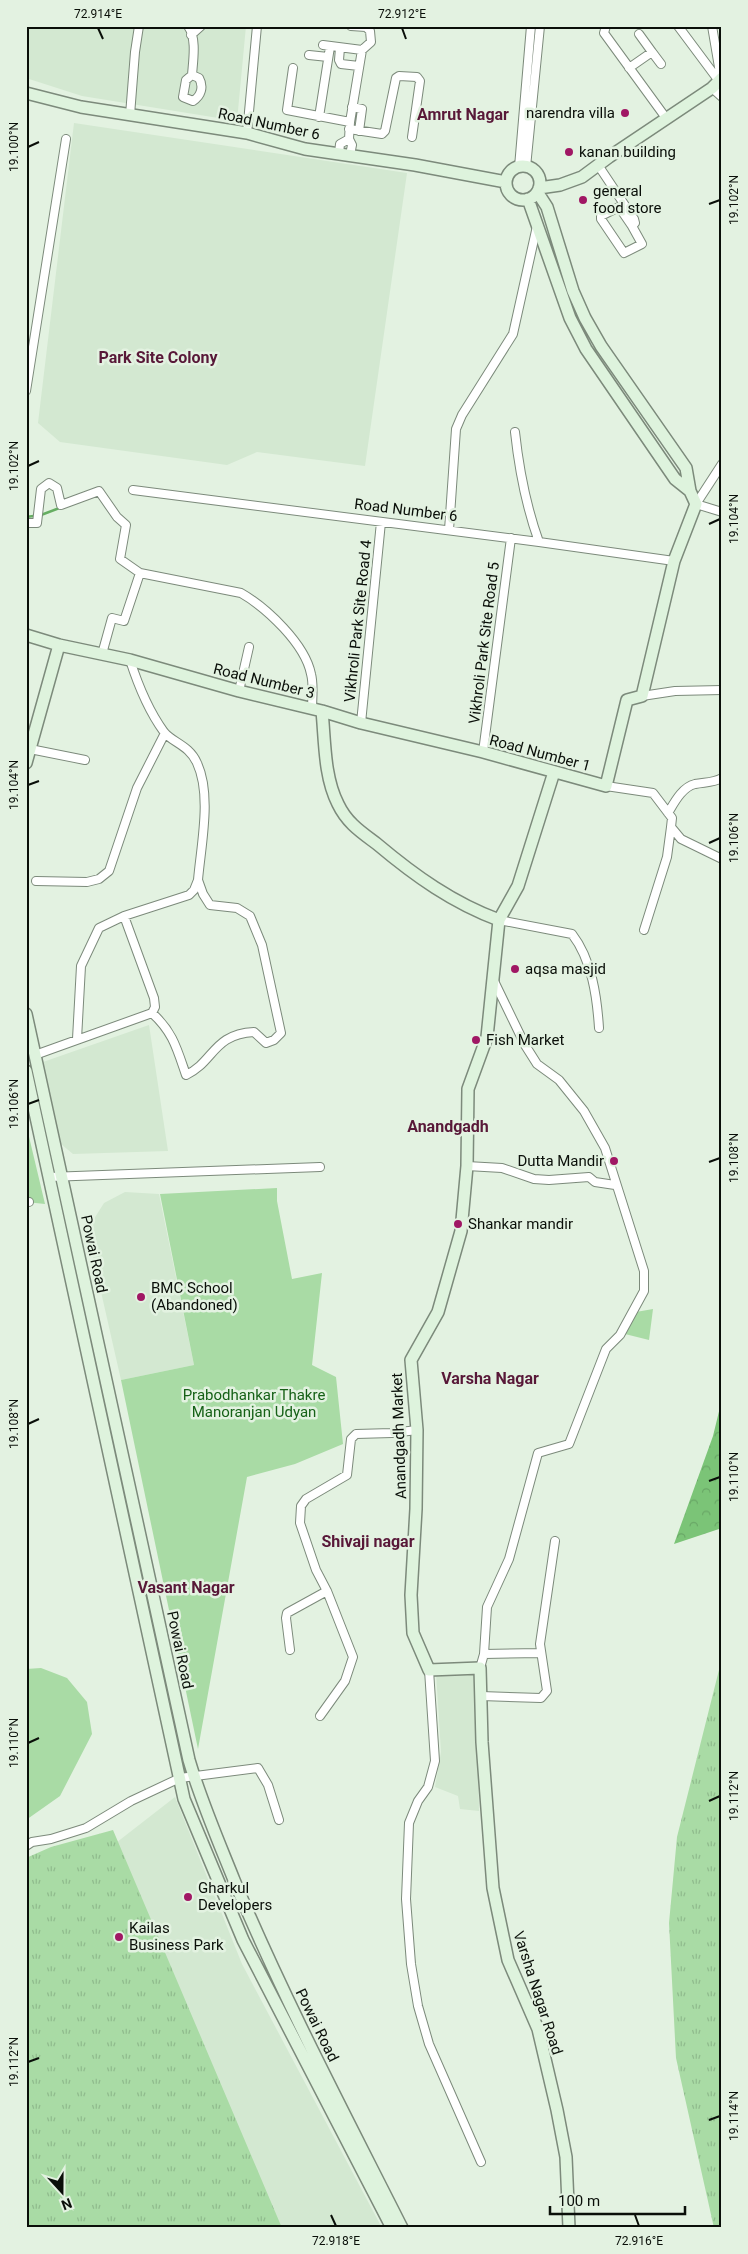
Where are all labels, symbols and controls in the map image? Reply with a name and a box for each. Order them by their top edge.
text: 72.914°E [74,7,122,21]
text: 72.912°E [378,7,426,21]
street label: Road Number 6 [216,104,322,144]
place label: narendra villa [526,104,615,122]
district label: Amrut Nagar [417,105,509,124]
marker: narendra villa [619,107,631,119]
text: 19.100°N [7,122,21,172]
place label: kanan building [579,143,676,161]
marker: kanan building [563,146,575,158]
text: 19.102°N [727,175,741,225]
place label: general food store [593,182,662,217]
marker: general food store [577,194,589,206]
district label: Park Site Colony [98,348,218,367]
text: 19.102°N [7,441,21,491]
text: 19.104°N [727,494,741,544]
street label: Road Number 6 [353,495,459,525]
street label: Vikhroli Park Site Road 4 [341,538,376,703]
street label: Vikhroli Park Site Road 5 [465,561,503,725]
street label: Road Number 3 [211,660,317,702]
street label: Road Number 1 [488,731,592,775]
text: 19.104°N [7,760,21,810]
text: 19.106°N [727,813,741,863]
place label: aqsa masjid [525,960,606,978]
marker: aqsa masjid [509,963,521,975]
place label: Fish Market [486,1031,564,1049]
marker: Fish Market [470,1034,482,1046]
text: 19.106°N [7,1079,21,1129]
district label: Anandgadh [407,1117,489,1136]
text: 19.108°N [727,1133,741,1183]
place label: Dutta Mandir [517,1152,604,1170]
marker: Dutta Mandir [608,1155,620,1167]
street label: Powai Road [77,1213,111,1295]
place label: Shankar mandir [468,1215,573,1233]
marker: Shankar mandir [452,1218,464,1230]
place label: BMC School (Abandoned) [151,1279,238,1314]
marker: BMC School (Abandoned) [135,1291,147,1303]
district label: Varsha Nagar [441,1369,539,1388]
street label: Anandgadh Market [388,1372,410,1500]
park label: Prabodhankar Thakre Manoranjan Udyan [183,1386,325,1421]
text: 19.108°N [7,1399,21,1449]
text: 19.110°N [727,1452,741,1502]
district label: Shivaji nagar [321,1532,415,1551]
district label: Vasant Nagar [137,1578,235,1597]
street label: Powai Road [163,1609,197,1691]
text: 19.110°N [7,1718,21,1768]
text: 19.112°N [727,1771,741,1821]
place label: Gharkul Developers [198,1879,272,1914]
marker: Gharkul Developers [182,1891,194,1903]
place label: Kailas Business Park [129,1919,224,1954]
street label: Varsha Nagar Road [510,1929,566,2057]
marker: Kailas Business Park [113,1931,125,1943]
street label: Powai Road [292,1985,342,2065]
text: 19.112°N [7,2037,21,2087]
text: 19.114°N [727,2091,741,2141]
north arrow [38,2166,88,2216]
scale bar [550,2184,686,2216]
text: 100 m [558,2192,600,2210]
text: N [59,2195,74,2213]
text: 72.918°E [312,2234,360,2248]
text: 72.916°E [615,2234,663,2248]

